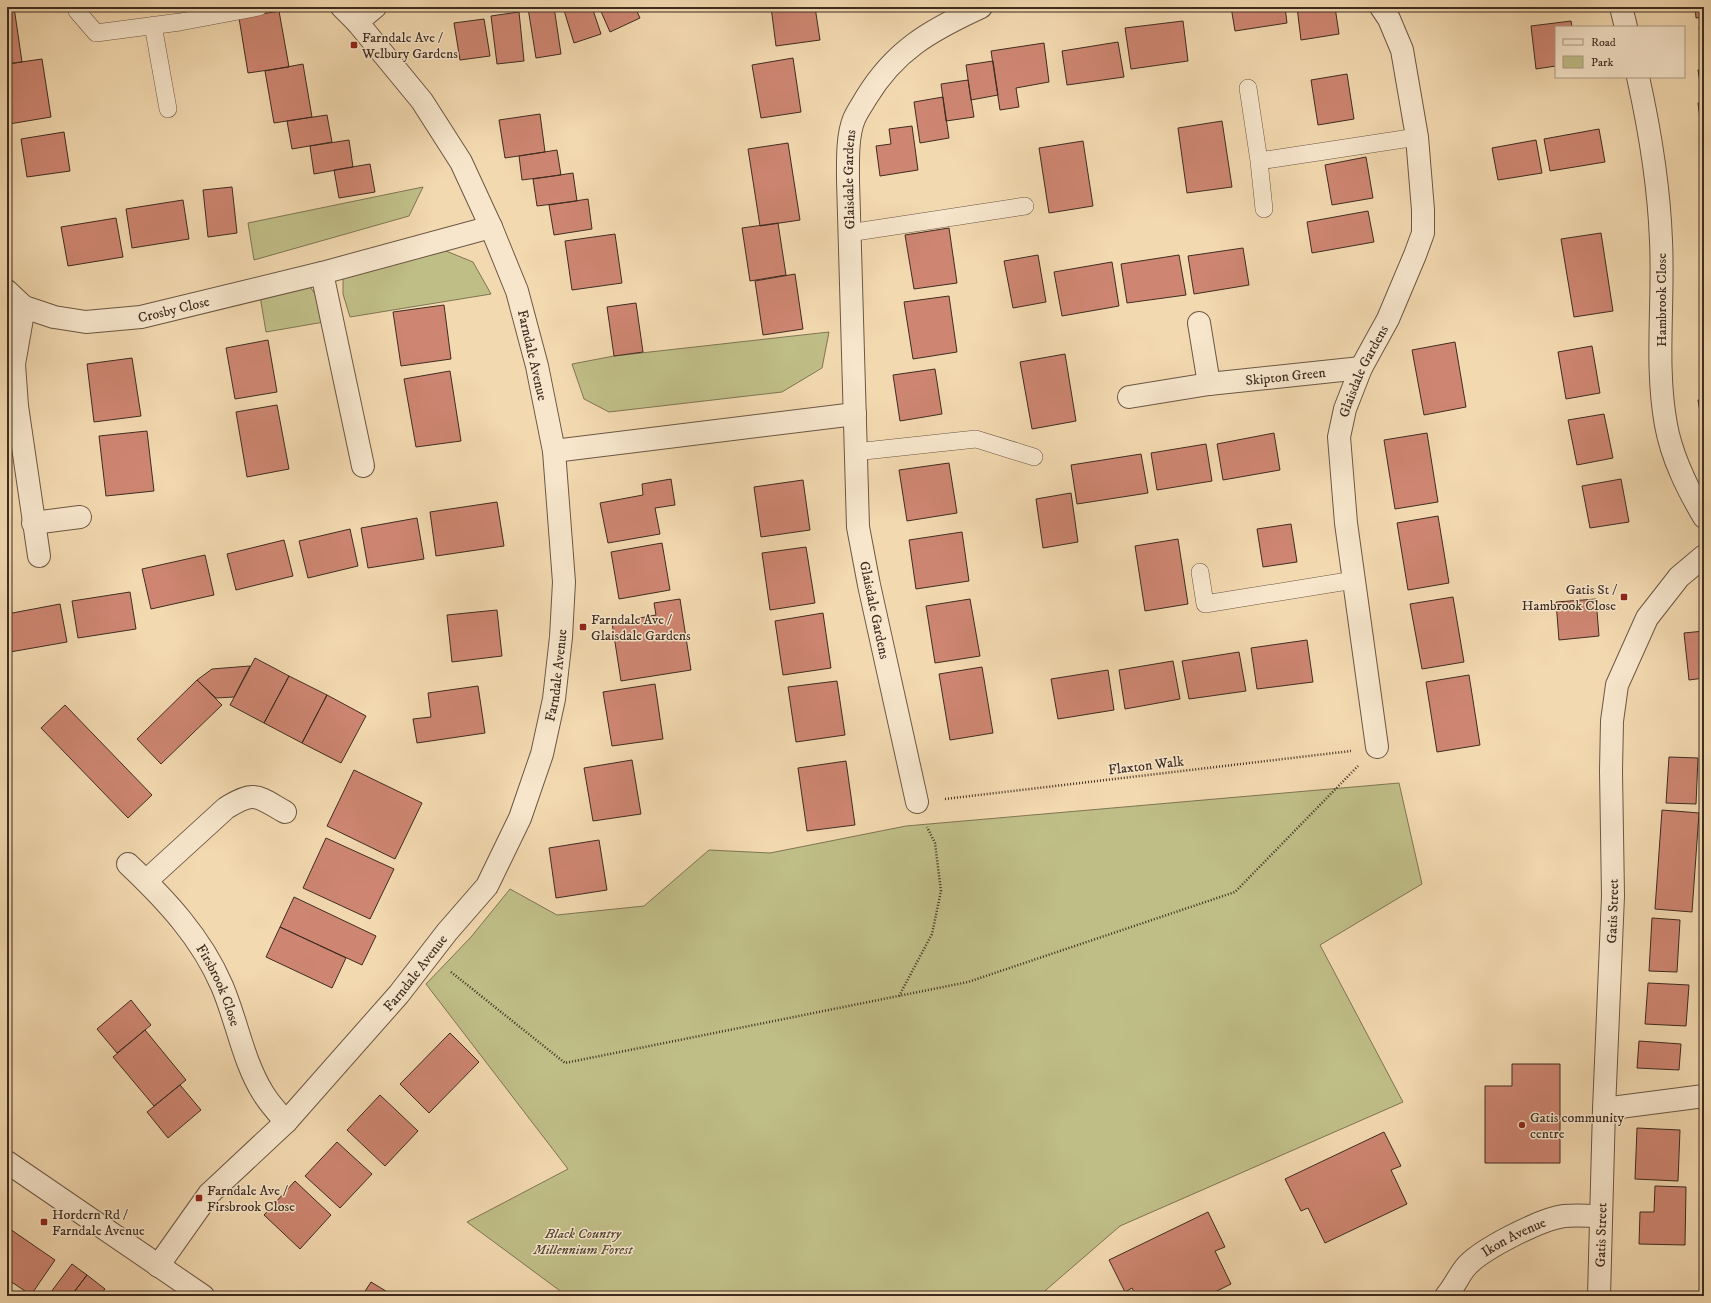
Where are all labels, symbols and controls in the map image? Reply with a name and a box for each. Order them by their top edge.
legend [1555,26,1685,78]
place label: Farndale Ave / Welbury Gardens [361,29,458,63]
text: Road [1591,35,1616,50]
marker: Farndale Ave / Welbury Gardens [349,40,359,50]
text: Park [1591,55,1613,70]
street label: Glaisdale Gardens [840,128,861,230]
street label: Hambrook Close [1653,253,1671,347]
street label: Crosby Close [136,293,211,327]
street label: Farndale Avenue [513,308,551,403]
street label: Glaisdale Gardens [1335,322,1393,419]
street label: Skipton Green [1245,364,1327,390]
street label: Glaisdale Gardens [855,560,893,661]
place label: Gatis St / Hambrook Close [1522,581,1617,615]
marker: Gatis St / Hambrook Close [1619,592,1629,602]
place label: Farndale Ave / Glaisdale Gardens [591,611,691,645]
marker: Farndale Ave / Glaisdale Gardens [578,622,588,632]
street label: Farndale Avenue [541,629,571,723]
street label: Flaxton Walk [1107,752,1185,780]
street label: Gatis Street [1603,878,1623,944]
street label: Farndale Avenue [380,931,452,1016]
street label: Firsbrook Close [192,941,244,1029]
place label: Gatis community centre [1530,1109,1624,1143]
marker: Gatis community centre [1517,1120,1527,1130]
place label: Farndale Ave / Firsbrook Close [207,1182,295,1216]
marker: Farndale Ave / Firsbrook Close [194,1193,204,1203]
street label: Gatis Street [1592,1202,1612,1268]
place label: Hordern Rd / Farndale Avenue [52,1206,145,1240]
street label: Ikon Avenue [1478,1214,1549,1262]
marker: Hordern Rd / Farndale Avenue [39,1217,49,1227]
park label: Black Country Millennium Forest [532,1225,634,1259]

